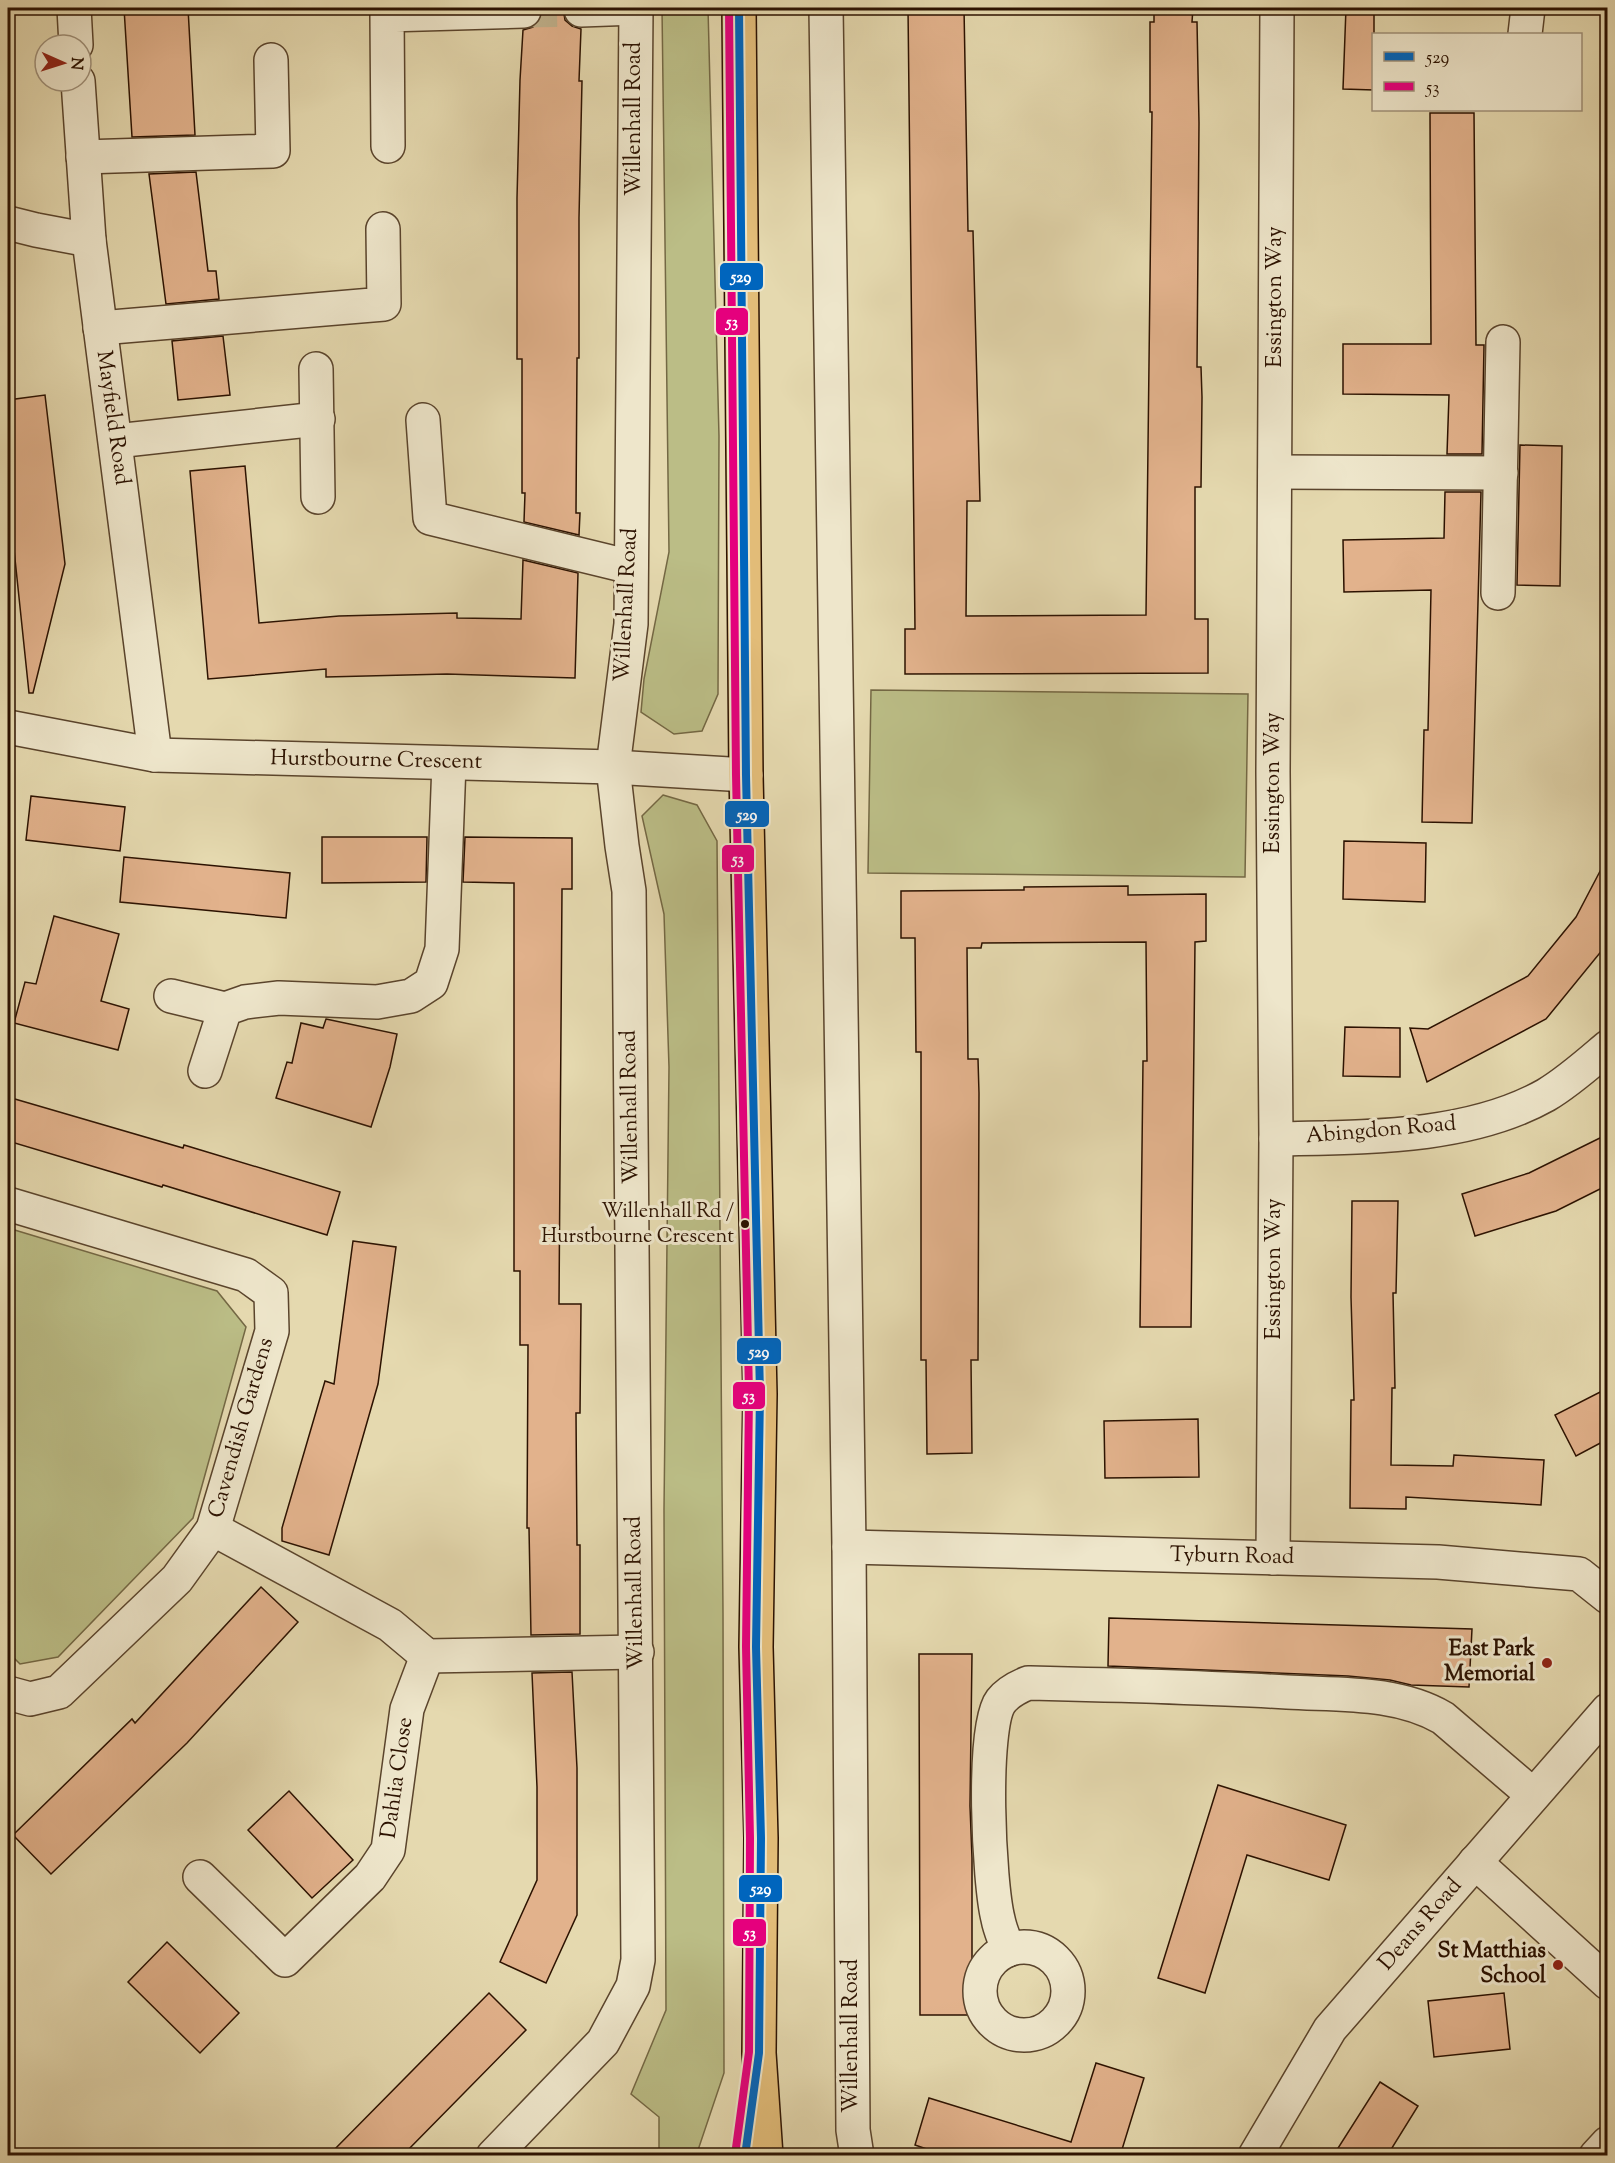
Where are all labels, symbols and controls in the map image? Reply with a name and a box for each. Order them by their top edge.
north arrow [33,33,93,93]
legend [1372,33,1582,111]
street label: Willenhall Road [619,42,651,196]
text: 529 [1425,46,1450,72]
text: N [64,57,87,71]
text: 53 [1425,76,1439,102]
street label: Essington Way [1260,226,1292,368]
line badge: 529 [719,262,764,291]
text: 529 [729,267,752,290]
line badge: 53 [715,307,749,336]
text: 53 [724,312,739,335]
street label: Mayfield Road [87,349,137,487]
street label: Willenhall Road [607,527,647,683]
street label: Essington Way [1258,712,1290,854]
street label: Hurstbourne Crescent [270,743,483,779]
line badge: 529 [724,800,770,828]
text: 529 [735,805,758,828]
line badge: 53 [721,844,755,873]
text: 53 [730,849,745,872]
street label: Willenhall Road [614,1030,648,1184]
street label: Abingdon Road [1305,1108,1457,1154]
place label: Willenhall Rd / Hurstbourne Crescent [541,1198,734,1252]
street label: Essington Way [1259,1198,1291,1340]
marker: Willenhall Rd / Hurstbourne Crescent [739,1218,751,1230]
street label: Cavendish Gardens [201,1334,283,1522]
line badge: 529 [736,1337,782,1365]
text: 529 [747,1342,770,1365]
line badge: 53 [732,1381,766,1410]
text: 53 [741,1386,756,1409]
street label: Willenhall Road [619,1516,653,1670]
street label: Tyburn Road [1170,1540,1294,1574]
place label: East Park Memorial [1444,1634,1536,1691]
marker: East Park Memorial [1540,1656,1554,1670]
street label: Dahlia Close [374,1715,422,1841]
street label: Deans Road [1372,1872,1470,1978]
line badge: 529 [738,1874,783,1903]
text: 529 [749,1879,772,1902]
line badge: 53 [732,1918,767,1947]
text: 53 [742,1923,757,1946]
place label: St Matthias School [1438,1936,1547,1993]
marker: St Matthias School [1551,1958,1565,1972]
street label: Willenhall Road [836,1959,868,2113]

